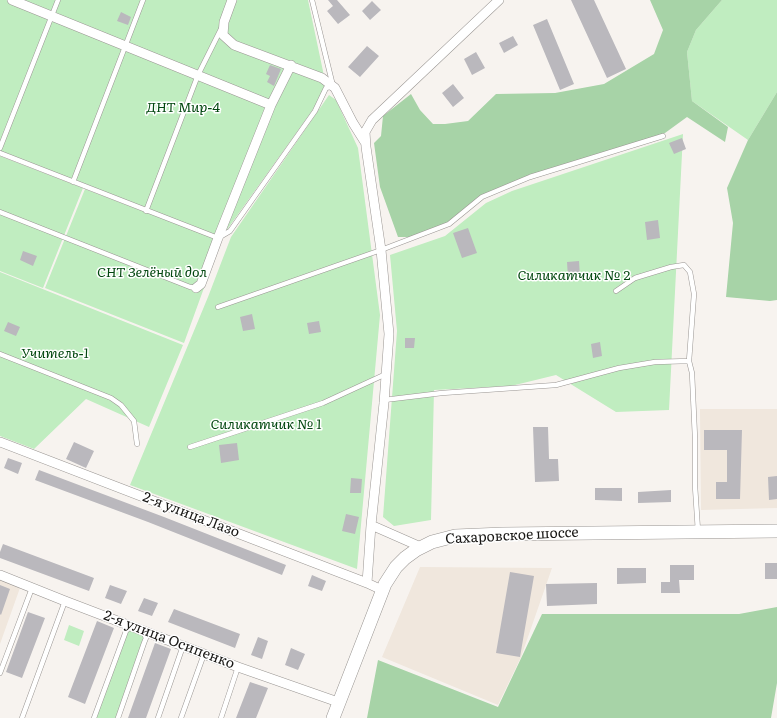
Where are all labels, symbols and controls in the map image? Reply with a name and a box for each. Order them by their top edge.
park label: ДНТ Мир-4 [146,100,220,116]
park label: СНТ Зелёный дол [97,265,207,281]
park label: Силикатчик № 2 [517,268,631,284]
park label: Учитель-1 [21,346,89,362]
park label: Силикатчик № 1 [210,417,322,433]
street label: 2-я улица Лазо [140,489,242,541]
street label: Сахаровское шоссе [445,524,579,548]
street label: 2-я улица Осипенко [101,607,237,673]

